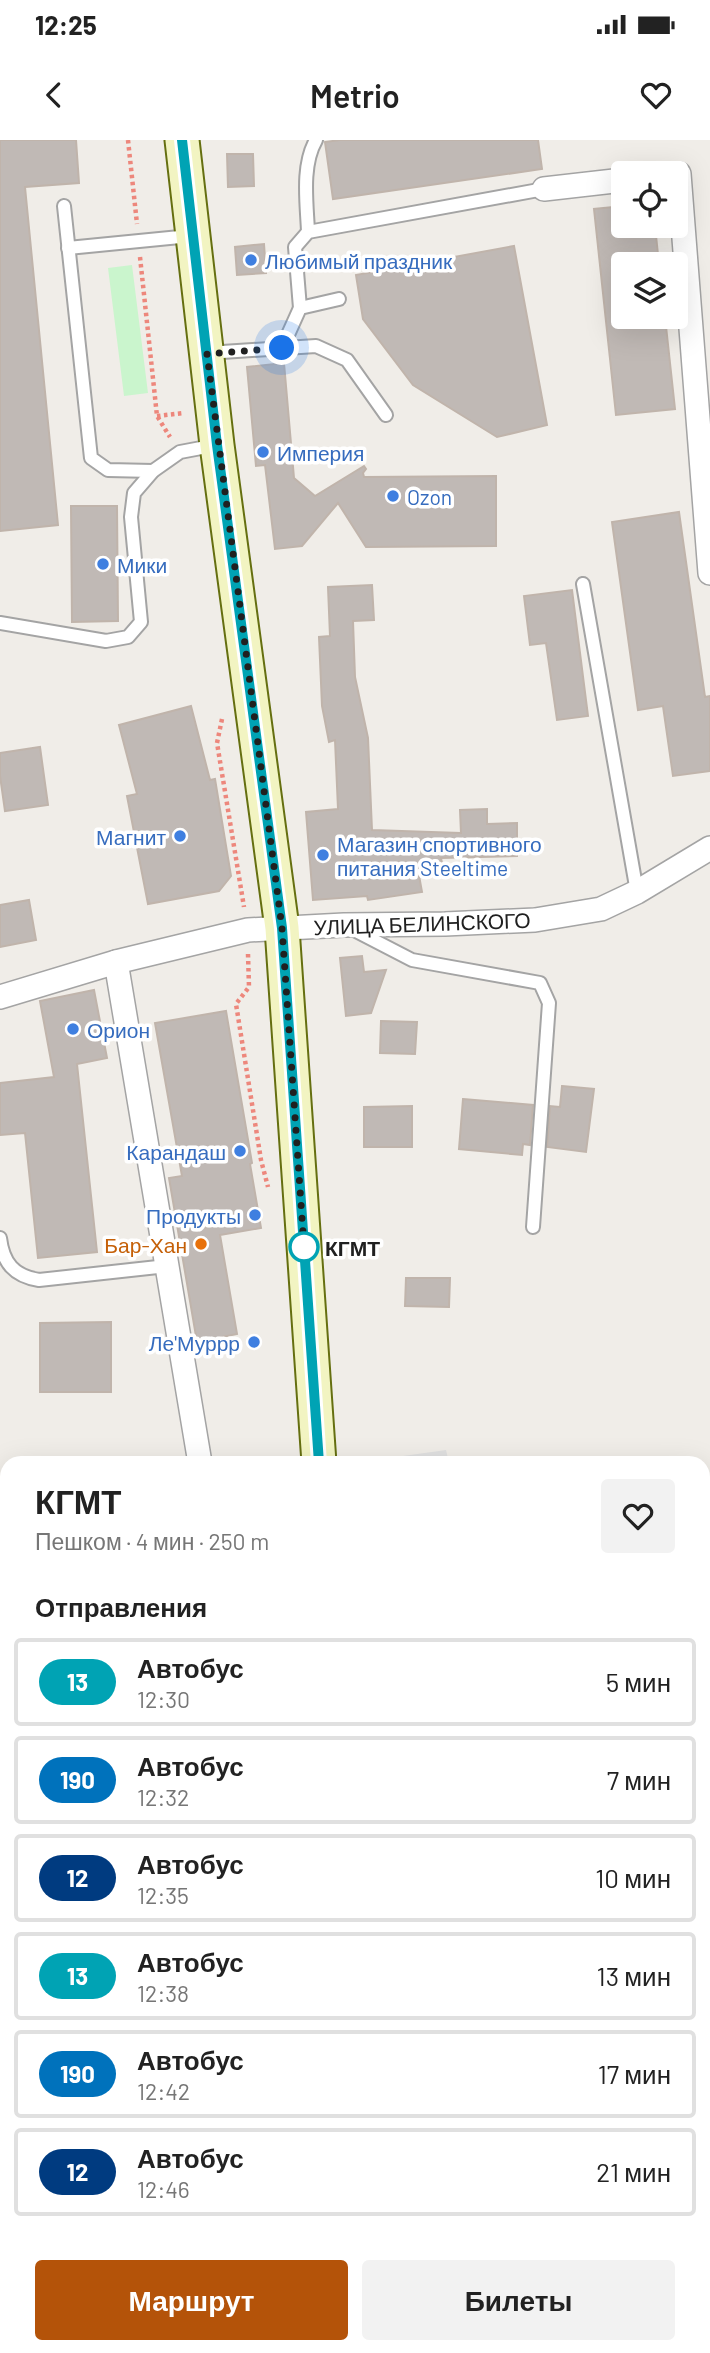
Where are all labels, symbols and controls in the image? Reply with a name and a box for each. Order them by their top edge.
text: 12:25 [35,9,97,40]
icon: back [35,76,73,114]
text: Metrio [310,76,400,114]
icon: heart [637,76,675,114]
map controls [611,161,688,329]
button: locate [611,161,688,238]
place label: Любимый праздник [265,248,453,273]
marker: Любимый праздник [243,252,259,268]
button: layers [611,252,688,329]
your location [264,330,299,365]
place label: Империя [277,440,364,465]
marker: Империя [255,444,271,460]
place label: Ozon [407,484,452,509]
marker: Ozon [385,488,401,504]
place label: Мики [117,552,167,577]
marker: Мики [95,556,111,572]
place label: Магнит [96,824,166,849]
marker: Магнит [172,828,188,844]
place label: Магазин спортивного питания Steeltime [337,831,542,880]
marker: Магазин спортивного питания Steeltime [315,847,331,863]
street label: УЛИЦА БЕЛИНСКОГО [313,907,531,939]
place label: Орион [87,1017,150,1042]
marker: Орион [65,1021,81,1037]
place label: Карандаш [126,1139,226,1164]
marker: Карандаш [232,1143,248,1159]
place label: Продукты [146,1203,241,1228]
marker: Продукты [247,1207,263,1223]
place label: Бар-Хан [104,1232,187,1257]
marker: КГМТ [289,1232,319,1262]
place label: КГМТ [325,1235,380,1260]
marker: Бар-Хан [193,1236,209,1252]
place label: Ле'Муррр [149,1330,240,1355]
marker: Ле'Муррр [246,1334,262,1350]
button: heart [601,1479,675,1553]
text: КГМТ [35,1481,122,1521]
text: Пешком · 4 мин · 250 m [35,1527,269,1555]
text: Отправления [35,1591,207,1622]
text: Автобус [137,1652,244,1683]
text: 5 мин [606,1666,671,1697]
text: 13 [67,1667,88,1696]
text: 12:30 [137,1685,190,1713]
text: Автобус [137,1750,244,1781]
text: 7 мин [607,1764,671,1795]
text: 190 [60,1765,95,1794]
text: 12:32 [137,1783,189,1811]
text: Автобус [137,1848,244,1879]
text: 10 мин [595,1862,671,1893]
text: 12 [67,1863,88,1892]
text: 12:35 [137,1881,189,1909]
text: Автобус [137,1946,244,1977]
text: 13 мин [597,1960,671,1991]
text: 13 [67,1961,88,1990]
text: 12:38 [137,1979,189,2007]
text: Автобус [137,2044,244,2075]
text: 17 мин [598,2058,671,2089]
text: 190 [60,2059,95,2088]
text: 12:42 [137,2077,190,2105]
text: Автобус [137,2142,244,2173]
text: 21 мин [596,2156,671,2187]
text: 12 [67,2157,88,2186]
text: 12:46 [137,2175,190,2203]
button: Маршрут [35,2260,348,2340]
button: Билеты [362,2260,675,2340]

